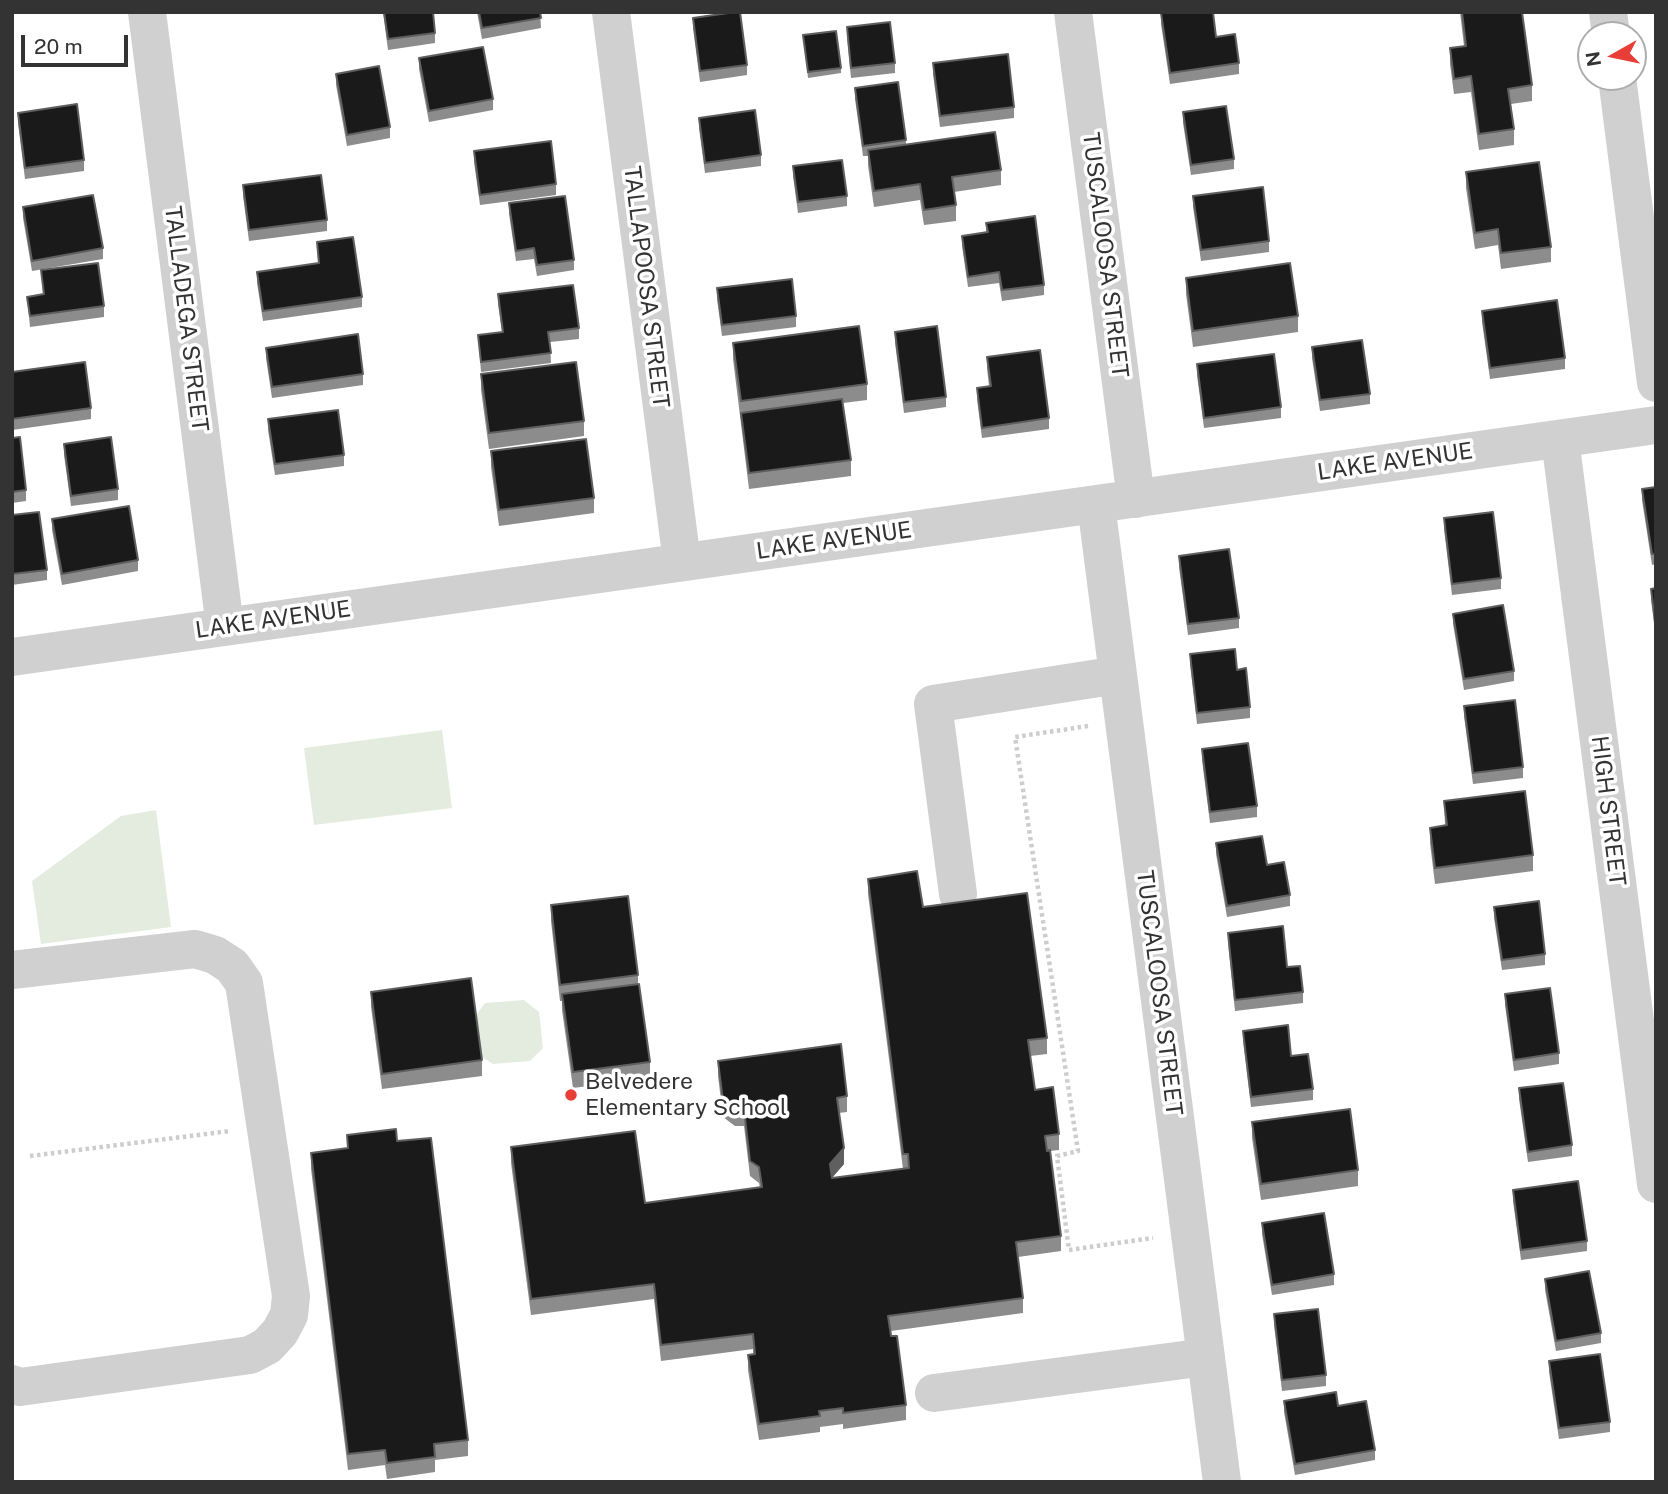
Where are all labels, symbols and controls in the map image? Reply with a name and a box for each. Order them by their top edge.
scale bar [24,21,131,65]
north arrow [1577,21,1647,91]
text: 20 m [34,34,83,59]
text: N [1581,50,1605,68]
street label: TUSCALOOSA STREET [1076,131,1134,379]
street label: TALLAPOOSA STREET [617,165,675,409]
street label: TALLADEGA STREET [158,205,214,433]
street label: LAKE AVENUE [1315,437,1475,487]
street label: LAKE AVENUE [754,516,914,566]
street label: LAKE AVENUE [193,595,353,645]
street label: HIGH STREET [1585,734,1631,888]
street label: TUSCALOOSA STREET [1130,869,1188,1117]
place label: Belvedere Elementary School [585,1068,787,1122]
marker: Belvedere Elementary School [563,1087,579,1103]

